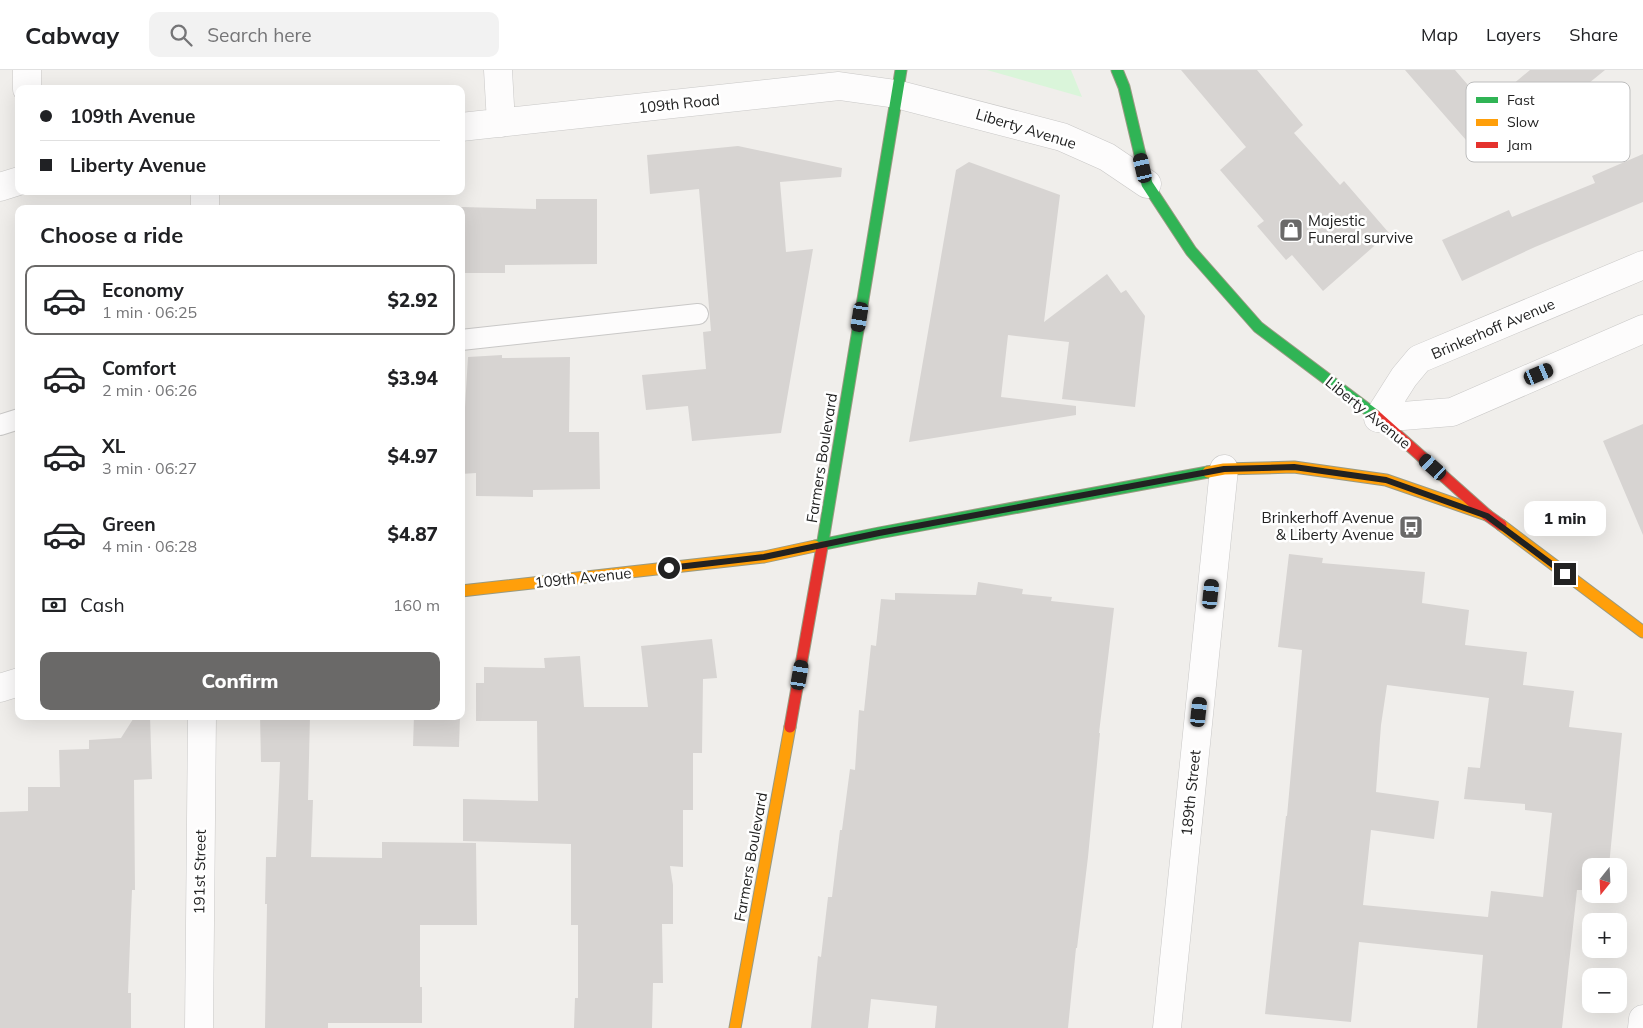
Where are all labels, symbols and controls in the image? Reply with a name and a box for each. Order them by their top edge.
search box [149,12,499,57]
text: Cabway [25,20,119,50]
icon: search [167,21,195,49]
text: Search here [207,23,312,47]
text: Map [1421,23,1458,46]
text: Layers [1486,23,1541,46]
text: Share [1569,23,1618,46]
legend [1466,82,1630,162]
street label: 109th Road [637,90,721,117]
text: Fast [1507,91,1535,109]
text: 109th Avenue [70,104,196,128]
street label: Liberty Avenue [974,104,1079,153]
text: Slow [1507,113,1539,131]
text: Jam [1507,136,1532,154]
car [1132,152,1153,184]
text: Liberty Avenue [70,153,206,177]
place label: Majestic Funeral survive [1308,211,1413,247]
shop icon: Majestic Funeral survive [1278,217,1304,243]
text: Choose a ride [40,221,183,249]
icon: car [42,278,87,323]
text: Economy [102,278,184,302]
text: $2.92 [387,288,438,312]
street label: Brinkerhoff Avenue [1428,294,1558,363]
car [850,301,869,333]
text: 1 min · 06:25 [102,302,197,322]
icon: car [42,356,87,401]
text: Comfort [102,356,176,380]
car [1522,361,1555,387]
text: $3.94 [387,366,438,390]
street label: Liberty Avenue [1322,372,1415,453]
text: 2 min · 06:26 [102,380,197,400]
street label: Farmers Boulevard [802,392,841,524]
icon: car [42,434,87,479]
text: XL [102,434,125,458]
text: $4.97 [387,444,438,468]
car [1416,451,1449,483]
text: 3 min · 06:27 [102,458,197,478]
callout: 1 min [1524,502,1606,536]
place label: Brinkerhoff Avenue & Liberty Avenue [1262,508,1394,544]
text: 1 min [1544,508,1586,528]
icon: car [42,512,87,557]
text: Green [102,512,156,536]
bus stop icon: Brinkerhoff Avenue & Liberty Avenue [1398,514,1424,540]
text: $4.87 [387,522,438,546]
text: 4 min · 06:28 [102,536,197,556]
route start [658,557,680,579]
street label: 109th Avenue [534,563,632,592]
route end [1554,563,1576,585]
car [1201,578,1220,610]
icon: cash [40,591,68,619]
text: Cash [80,593,125,617]
text: 160 m [393,595,440,615]
button: Confirm [40,652,440,710]
car [790,659,809,691]
car [1189,696,1208,728]
street label: 189th Street [1177,749,1204,837]
street label: Farmers Boulevard [730,791,771,923]
street label: 191st Street [189,829,210,915]
north arrow [1582,858,1628,902]
map controls [1582,858,1627,1013]
button: + [1582,913,1627,958]
button: − [1582,968,1627,1013]

